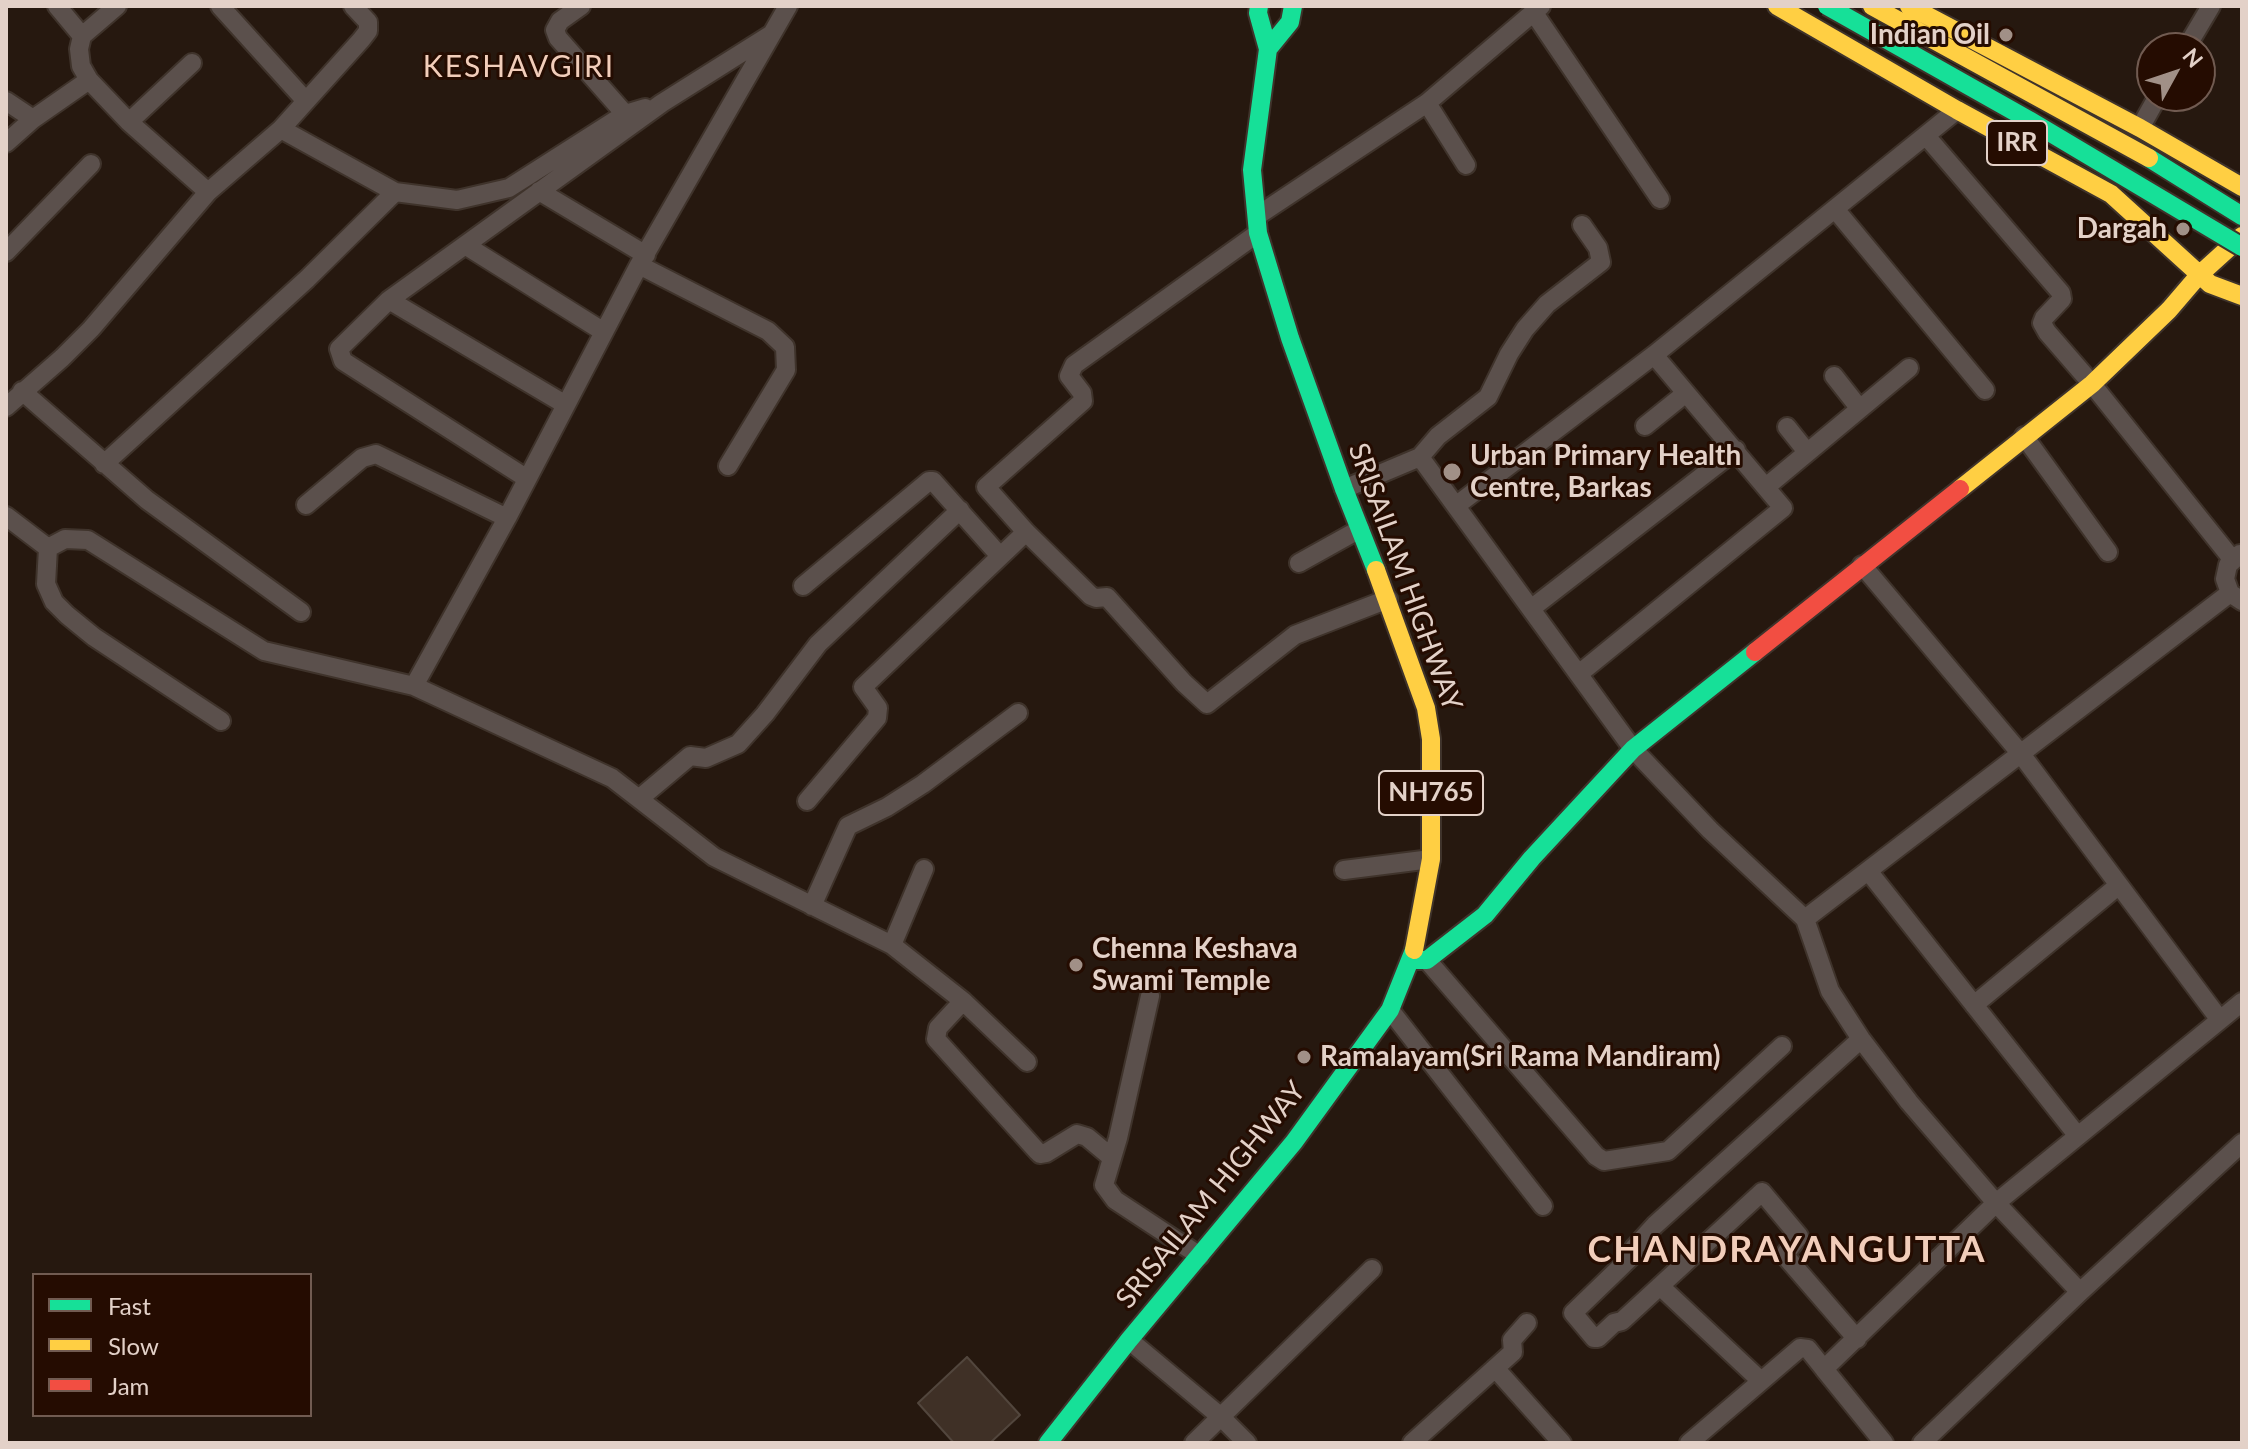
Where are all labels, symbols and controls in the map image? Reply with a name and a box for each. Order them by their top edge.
place label: Indian Oil [1870,18,1990,52]
marker: Indian Oil [1997,26,2015,44]
north arrow [2136,32,2216,112]
text: N [2177,42,2209,73]
district label: KESHAVGIRI [423,49,615,85]
road number: IRR [1987,121,2047,165]
place label: Dargah [2077,212,2167,246]
marker: Dargah [2174,220,2192,238]
street label: SRISAILAM HIGHWAY [1341,439,1469,715]
place label: Urban Primary Health Centre, Barkas [1470,439,1741,505]
marker: Urban Primary Health Centre, Barkas [1441,461,1463,483]
road number: NH765 [1379,771,1483,815]
place label: Chenna Keshava Swami Temple [1092,932,1298,998]
marker: Chenna Keshava Swami Temple [1067,956,1085,974]
place label: Ramalayam(Sri Rama Mandiram) [1320,1040,1720,1074]
marker: Ramalayam(Sri Rama Mandiram) [1295,1048,1313,1066]
street label: SRISAILAM HIGHWAY [1109,1075,1313,1315]
district label: CHANDRAYANGUTTA [1587,1228,1987,1272]
legend [32,1273,312,1417]
text: Fast [108,1291,151,1320]
text: Slow [108,1331,159,1360]
text: Jam [108,1371,149,1400]

